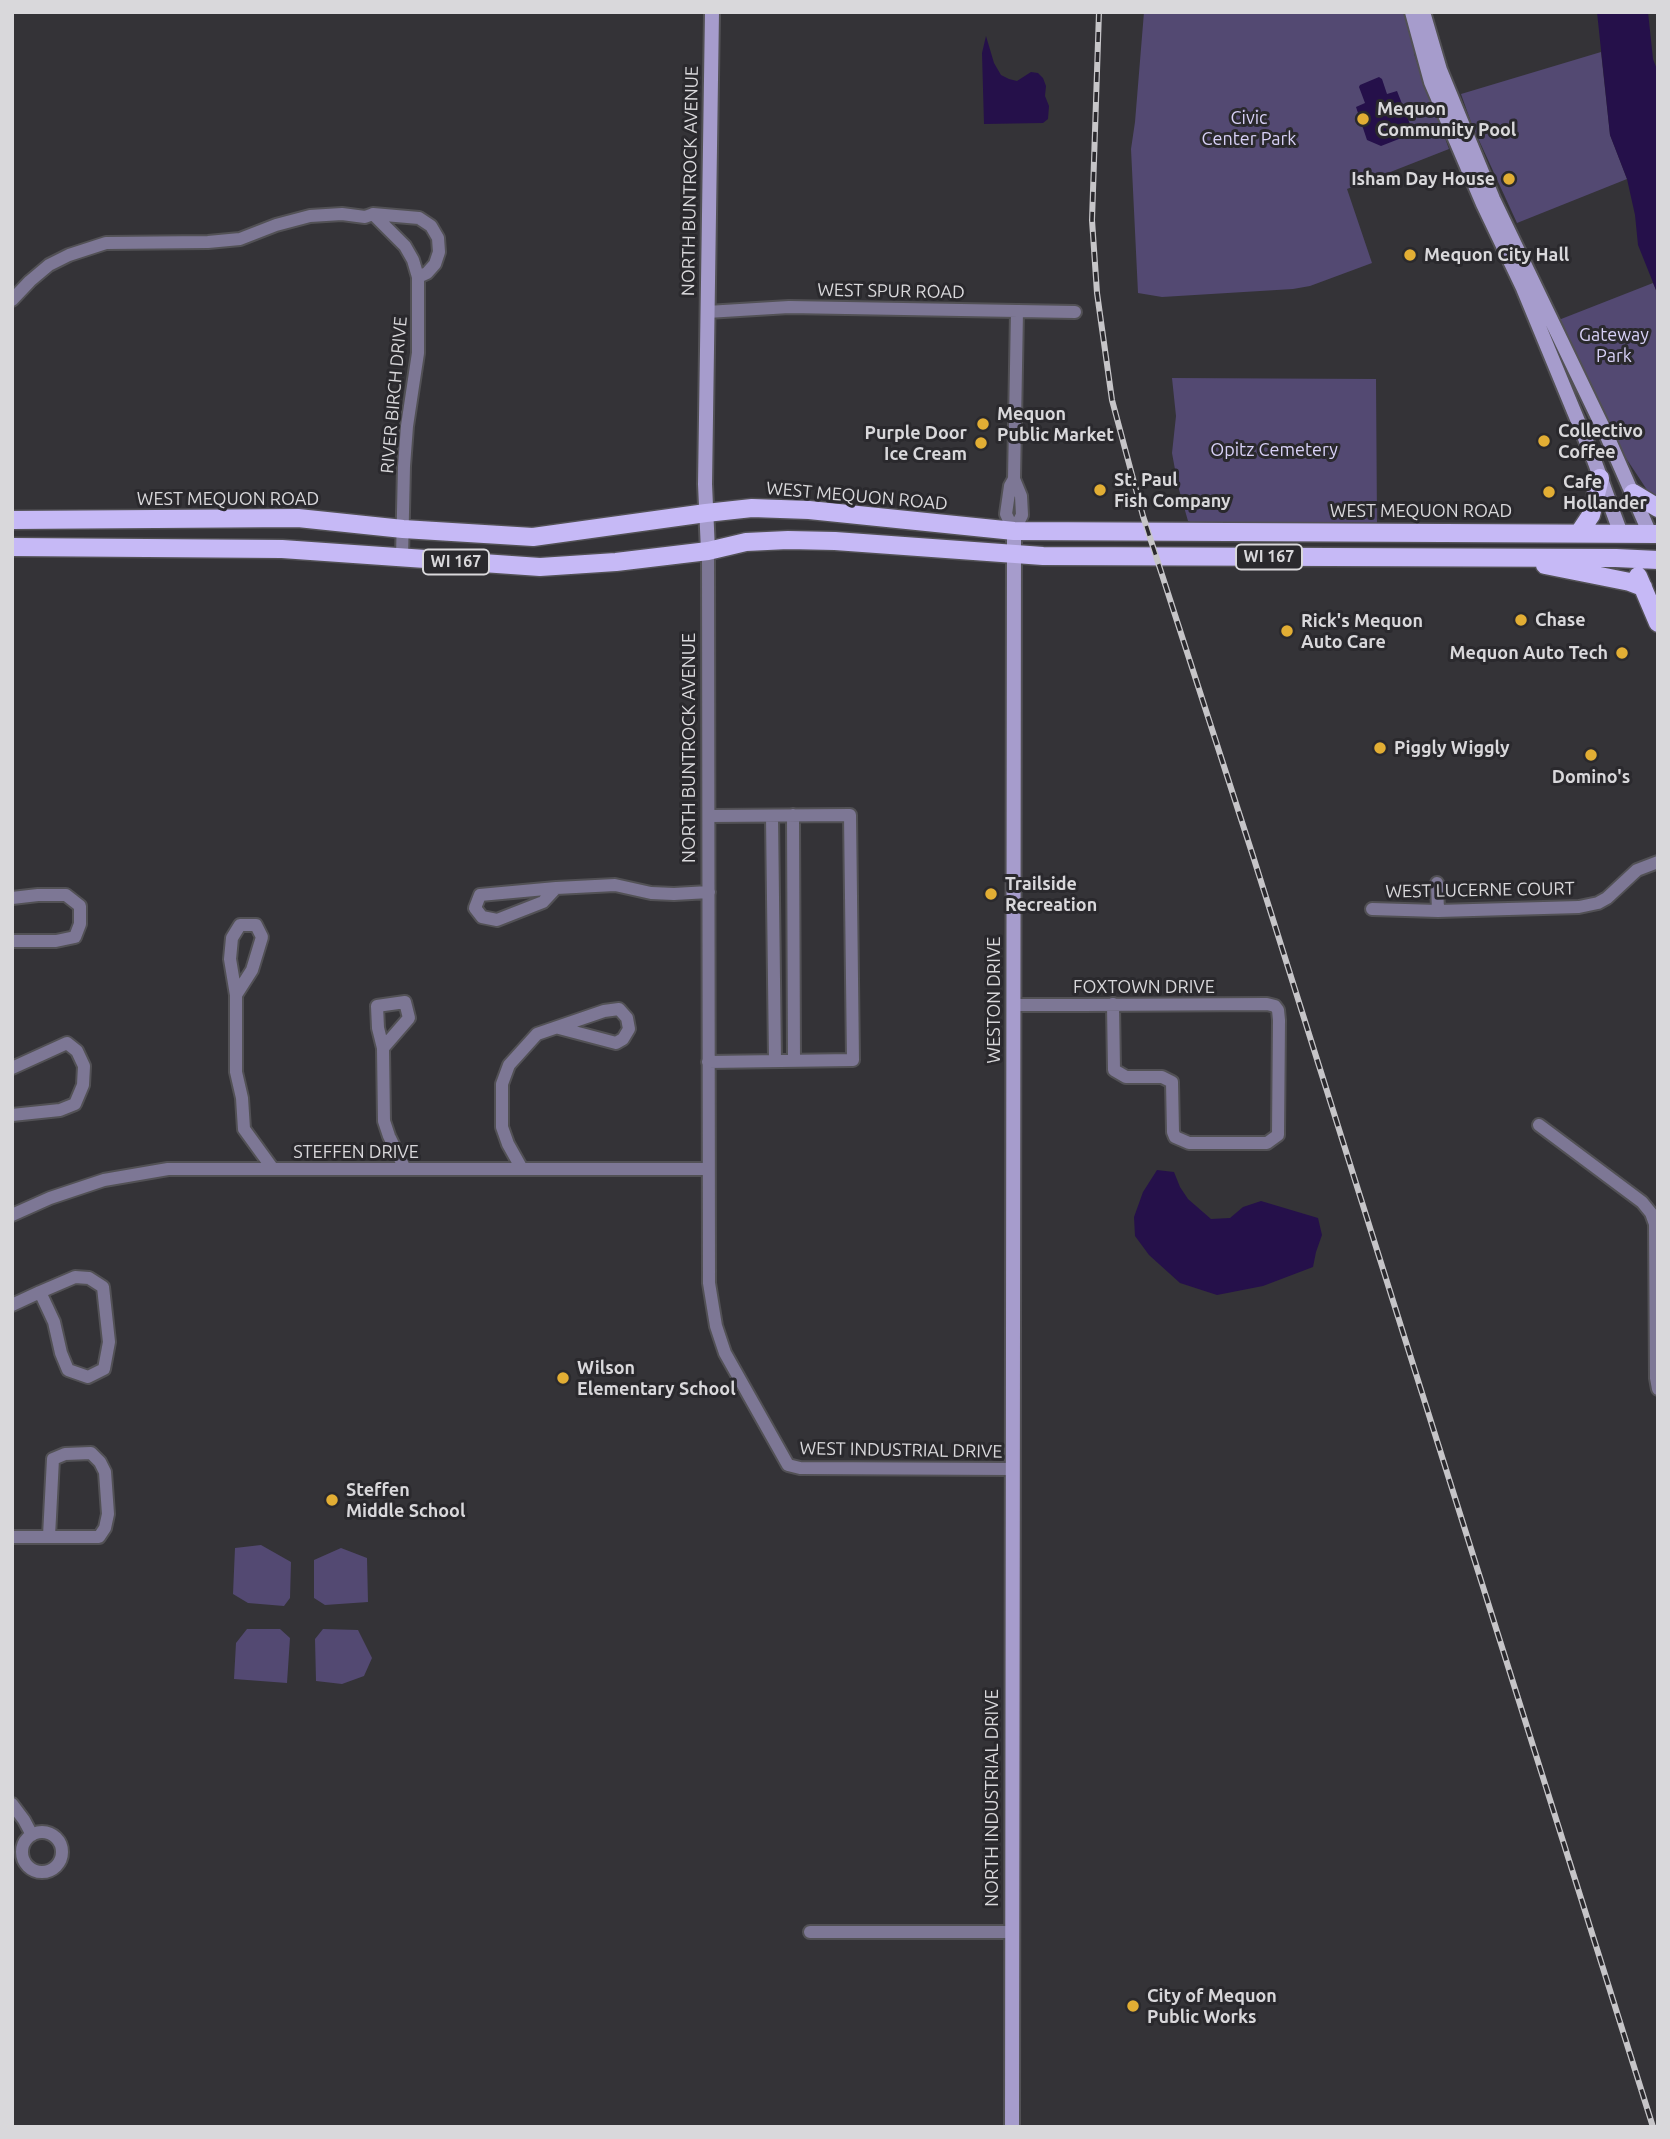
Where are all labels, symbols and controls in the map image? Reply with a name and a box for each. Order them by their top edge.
street label: NORTH BUNTROCK AVENUE [677,66,703,296]
place label: Mequon Community Pool [1377,98,1516,140]
park label: Civic Center Park [1202,107,1296,150]
marker: Mequon Community Pool [1355,111,1371,127]
place label: Isham Day House [1351,168,1495,190]
marker: Isham Day House [1501,171,1517,187]
place label: Mequon City Hall [1424,244,1569,266]
marker: Mequon City Hall [1402,247,1418,263]
street label: WEST SPUR ROAD [817,279,965,303]
street label: RIVER BIRCH DRIVE [376,316,412,474]
park label: Gateway Park [1579,324,1649,366]
place label: Mequon Public Market [997,403,1114,446]
marker: Mequon Public Market [975,416,991,432]
place label: Collectivo Coffee [1558,420,1643,462]
place label: Purple Door Ice Cream [865,422,967,464]
marker: Collectivo Coffee [1536,433,1552,449]
marker: Purple Door Ice Cream [973,435,989,451]
park label: Opitz Cemetery [1210,439,1338,461]
place label: St. Paul Fish Company [1114,469,1230,512]
place label: Cafe Hollander [1563,471,1647,514]
street label: WEST MEQUON ROAD [765,477,949,515]
marker: St. Paul Fish Company [1092,482,1108,498]
marker: Cafe Hollander [1541,484,1557,500]
street label: WEST MEQUON ROAD [137,488,319,510]
street label: WEST MEQUON ROAD [1330,500,1512,522]
road number: WI 167 [1236,544,1302,570]
road number: WI 167 [423,550,489,575]
place label: Chase [1535,609,1586,631]
place label: Rick's Mequon Auto Care [1301,610,1423,652]
marker: Chase [1513,612,1529,628]
marker: Rick's Mequon Auto Care [1279,623,1295,639]
street label: NORTH BUNTROCK AVENUE [678,633,700,863]
place label: Mequon Auto Tech [1450,642,1608,664]
marker: Mequon Auto Tech [1614,645,1630,661]
place label: Piggly Wiggly [1394,737,1509,759]
marker: Piggly Wiggly [1372,740,1388,756]
marker: Domino's [1583,747,1599,763]
place label: Domino's [1552,766,1630,788]
place label: Trailside Recreation [1005,873,1097,916]
street label: WEST LUCERNE COURT [1385,878,1575,902]
marker: Trailside Recreation [983,886,999,902]
street label: WESTON DRIVE [983,937,1005,1063]
street label: FOXTOWN DRIVE [1073,976,1215,998]
street label: STEFFEN DRIVE [293,1141,419,1163]
place label: Wilson Elementary School [577,1357,736,1400]
marker: Wilson Elementary School [555,1370,571,1386]
street label: WEST INDUSTRIAL DRIVE [799,1437,1003,1463]
place label: Steffen Middle School [346,1479,465,1522]
marker: Steffen Middle School [324,1492,340,1508]
street label: NORTH INDUSTRIAL DRIVE [981,1689,1003,1907]
place label: City of Mequon Public Works [1147,1985,1277,2028]
marker: City of Mequon Public Works [1125,1998,1141,2014]

